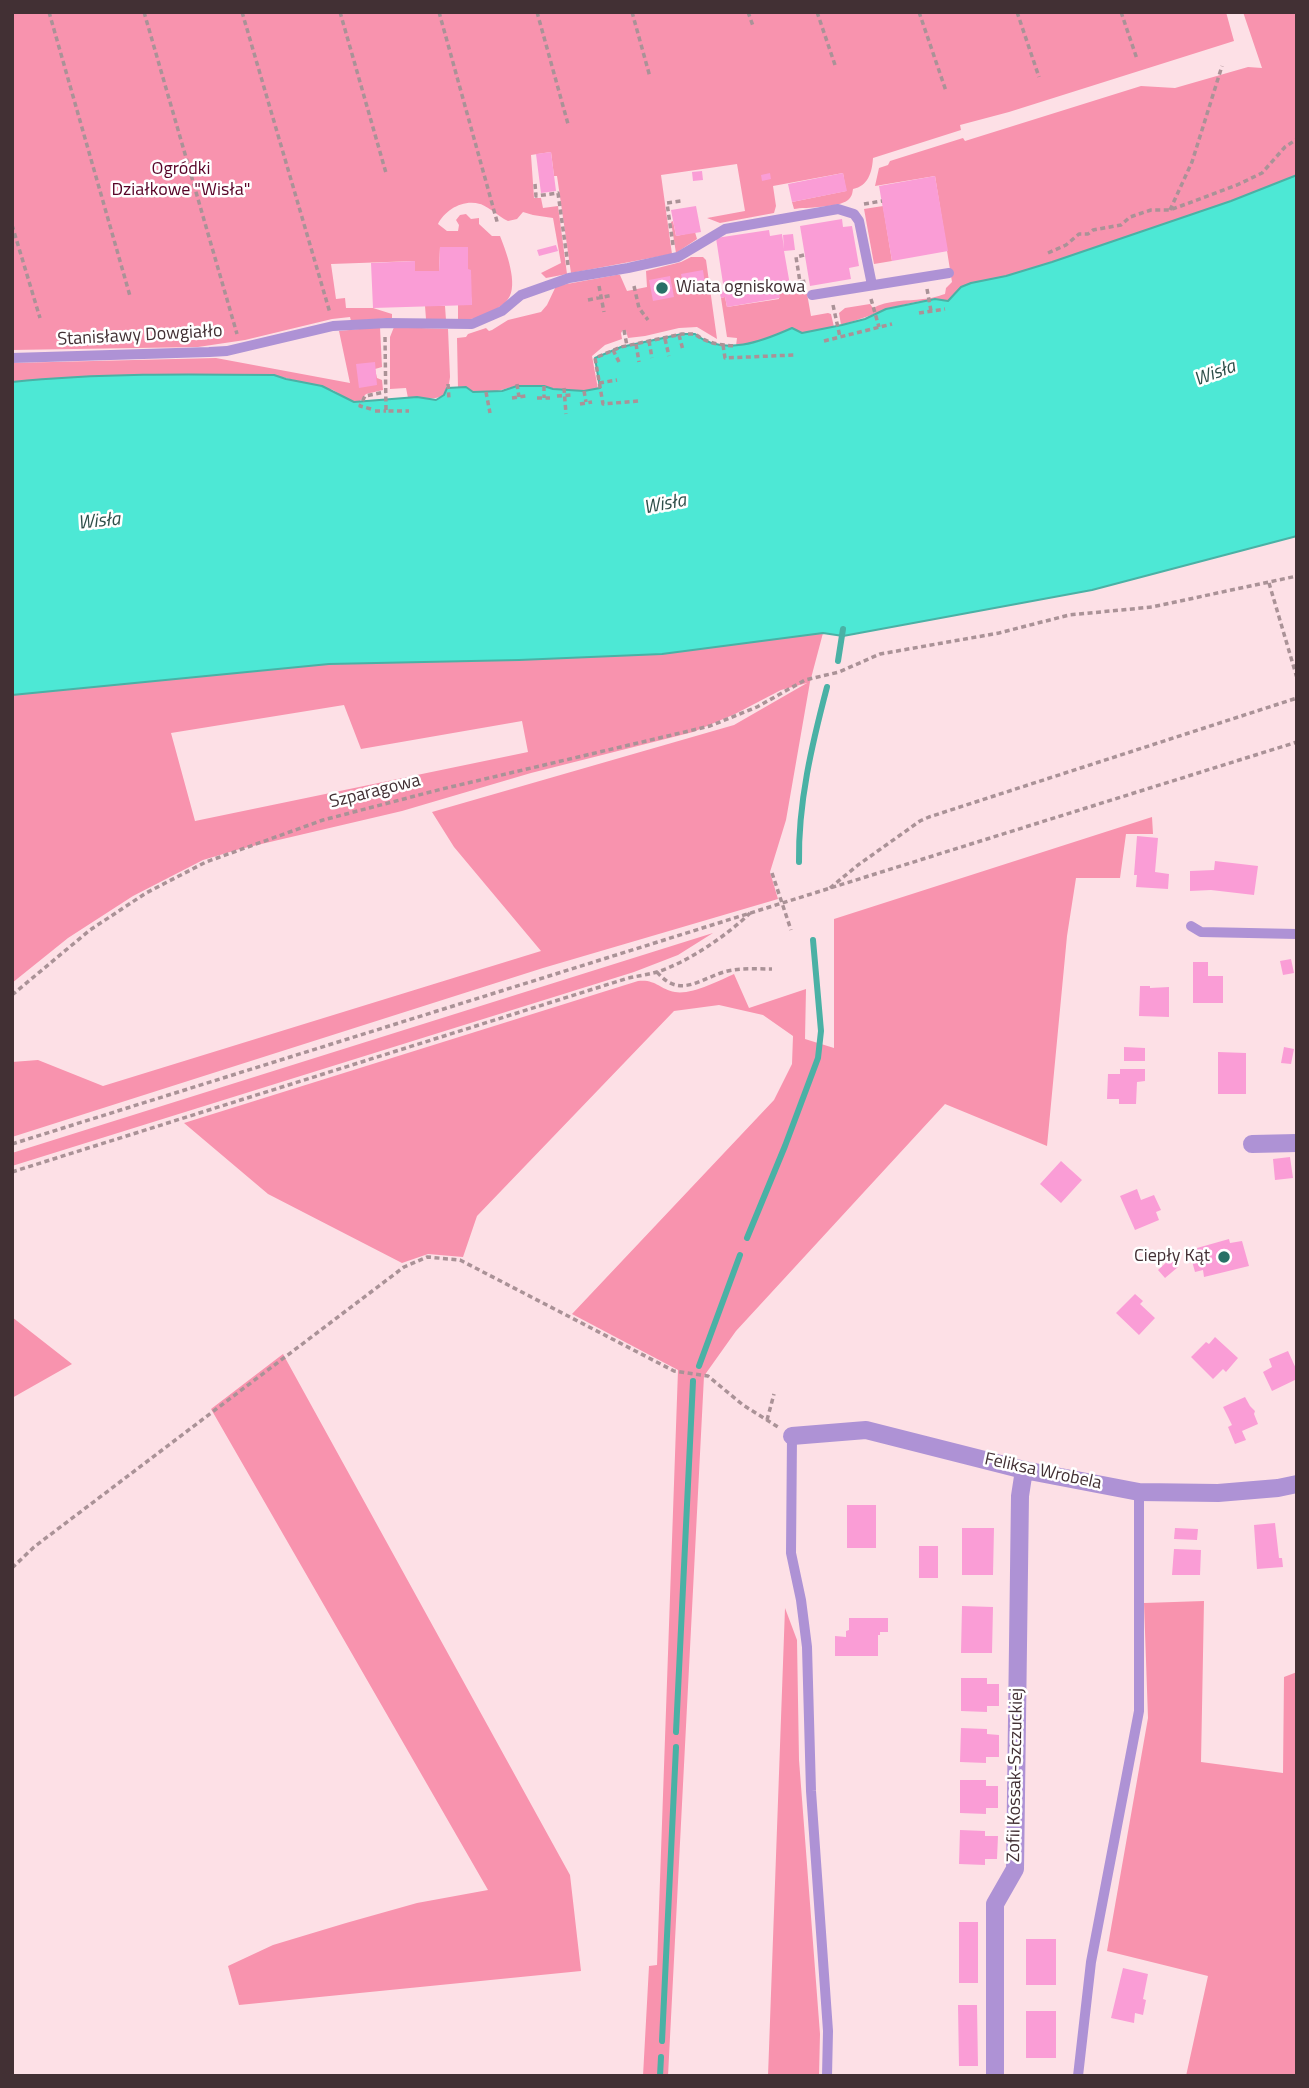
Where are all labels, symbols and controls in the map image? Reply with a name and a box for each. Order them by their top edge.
park label: Ogródki Działkowe "Wisła" [111,159,251,202]
place label: Wiata ogniskowa [676,277,805,299]
marker: Wiata ogniskowa [654,280,670,296]
street label: Stanisławy Dowgiałło [57,321,223,351]
water label: Wisła [1191,356,1239,392]
water label: Wisła [642,490,688,520]
water label: Wisła [77,508,121,536]
street label: Szparagowa [327,770,423,814]
place label: Ciepły Kąt [1134,1246,1210,1268]
marker: Ciepły Kąt [1216,1249,1232,1265]
street label: Feliksa Wrobela [982,1449,1104,1495]
street label: Zofii Kossak-Szczuckiej [1004,1688,1028,1862]

